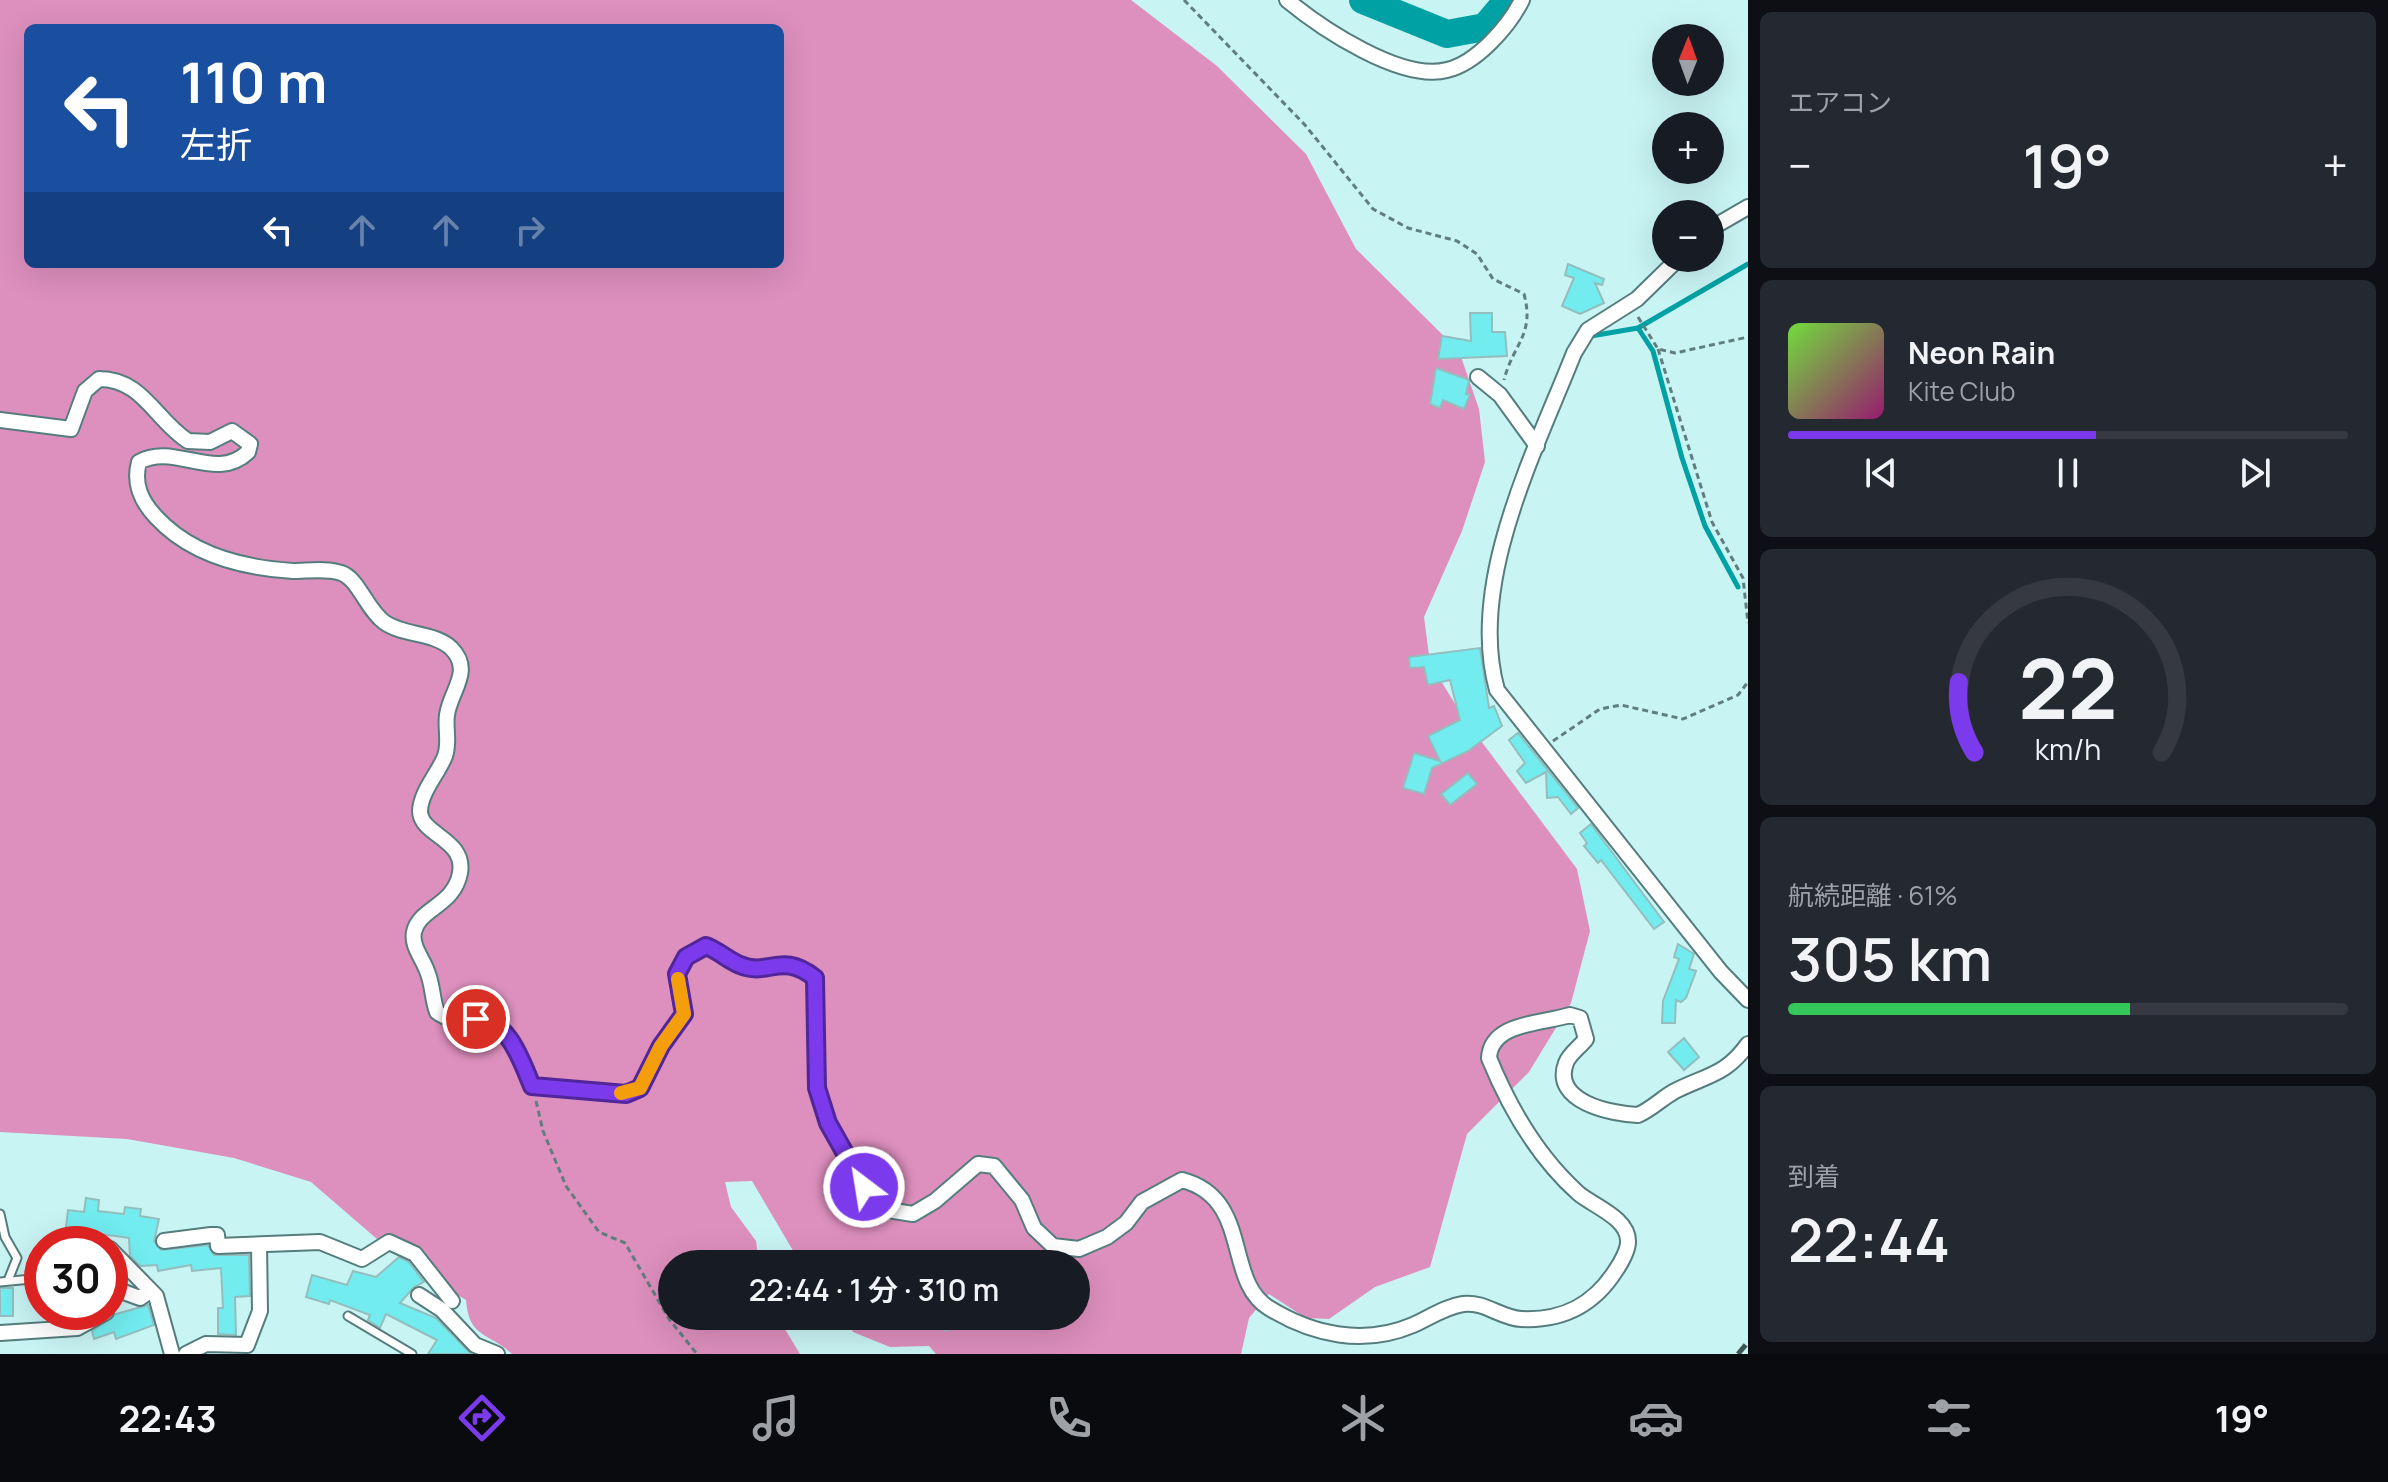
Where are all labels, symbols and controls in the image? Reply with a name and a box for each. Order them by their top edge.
north arrow [1652,24,1724,96]
map controls [1652,24,1724,272]
text: 110 m [180,43,327,120]
icon: left [48,56,152,160]
text: エアコン [1788,84,1892,120]
button: + [1652,112,1724,184]
text: 左折 [180,120,252,169]
text: 19° [2022,124,2112,206]
text: − [1788,135,1812,195]
text: + [2323,135,2348,195]
button: − [1652,200,1724,272]
icon: left [256,208,300,252]
icon: ahead [340,208,384,252]
icon: ahead [424,208,468,252]
icon: right [508,208,552,252]
text: Neon Rain [1908,332,2055,373]
text: Kite Club [1908,373,2015,409]
icon: previous [1859,451,1903,495]
icon: pause [2046,451,2090,495]
icon: next [2233,451,2277,495]
text: 22 [2018,630,2118,744]
text: km/h [2035,730,2101,769]
text: 航続距離 · 61% [1788,877,1958,913]
text: 305 km [1788,917,1992,999]
pin [442,985,510,1053]
icon: arrive [454,997,498,1041]
position arrow [822,1145,906,1229]
text: 到着 [1788,1158,1840,1194]
text: 22:44 [1788,1198,1950,1280]
speed limit sign: 30 [24,1226,128,1330]
text: 22:44 · 1 分 · 310 m [749,1269,999,1310]
icon: directions [454,1390,510,1446]
icon: music [748,1390,804,1446]
icon: phone [1041,1390,1097,1446]
icon: climate [1335,1390,1391,1446]
icon: car [1628,1390,1684,1446]
icon: filters [1921,1390,1977,1446]
text: 22:43 [119,1394,217,1443]
text: 19° [2215,1394,2269,1443]

